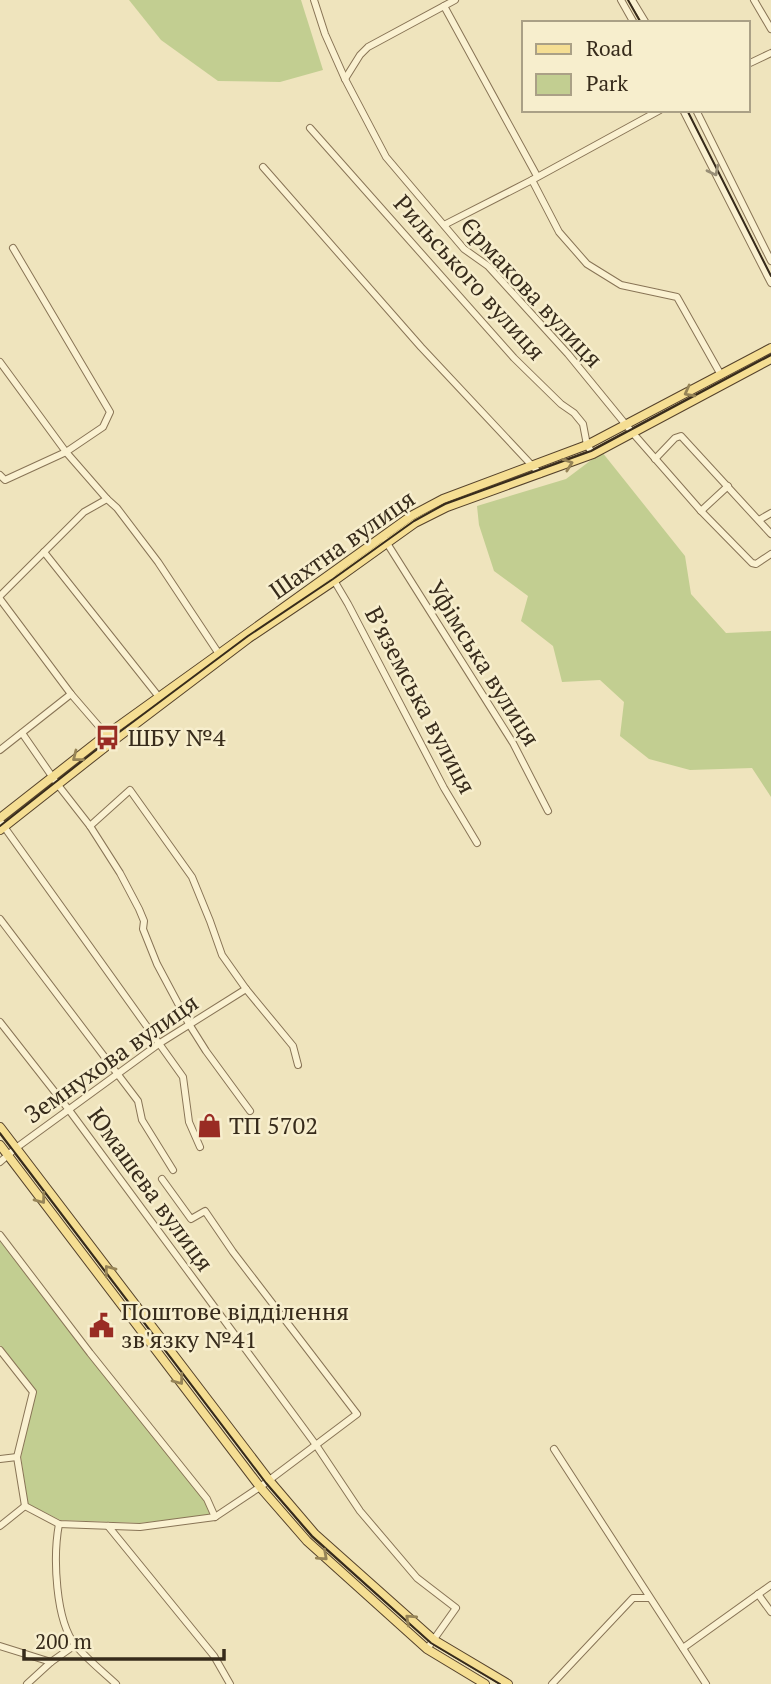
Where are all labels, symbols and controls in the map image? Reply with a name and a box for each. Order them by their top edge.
legend [522,21,750,112]
text: Road [586,34,633,62]
text: Park [586,69,628,97]
one-way arrow [706,164,720,176]
street label: Рильського вулиця [387,187,553,367]
street label: Єрмакова вулиця [454,210,610,374]
one-way arrow [684,384,696,397]
one-way arrow [561,458,573,472]
street label: Шахтна вулиця [263,482,421,606]
street label: Уфімська вулиця [420,574,548,752]
street label: В’яземська вулиця [358,601,484,799]
place label: ШБУ №4 [128,721,226,753]
bus stop icon: ШБУ №4 [94,723,122,751]
one-way arrow [72,749,85,762]
street label: Земнухова вулиця [18,986,204,1130]
street label: Юмашева вулиця [81,1101,221,1277]
place label: ТП 5702 [229,1109,318,1141]
shop icon: ТП 5702 [195,1111,223,1139]
one-way arrow [33,1191,46,1204]
one-way arrow [104,1265,117,1278]
place label: Поштове відділення зв'язку №41 [121,1295,349,1355]
public building icon: Поштове відділення зв'язку №41 [87,1311,115,1339]
one-way arrow [170,1373,183,1385]
one-way arrow [315,1547,328,1560]
one-way arrow [406,1615,419,1627]
scale bar [24,1618,224,1662]
text: 200 m [35,1627,92,1655]

